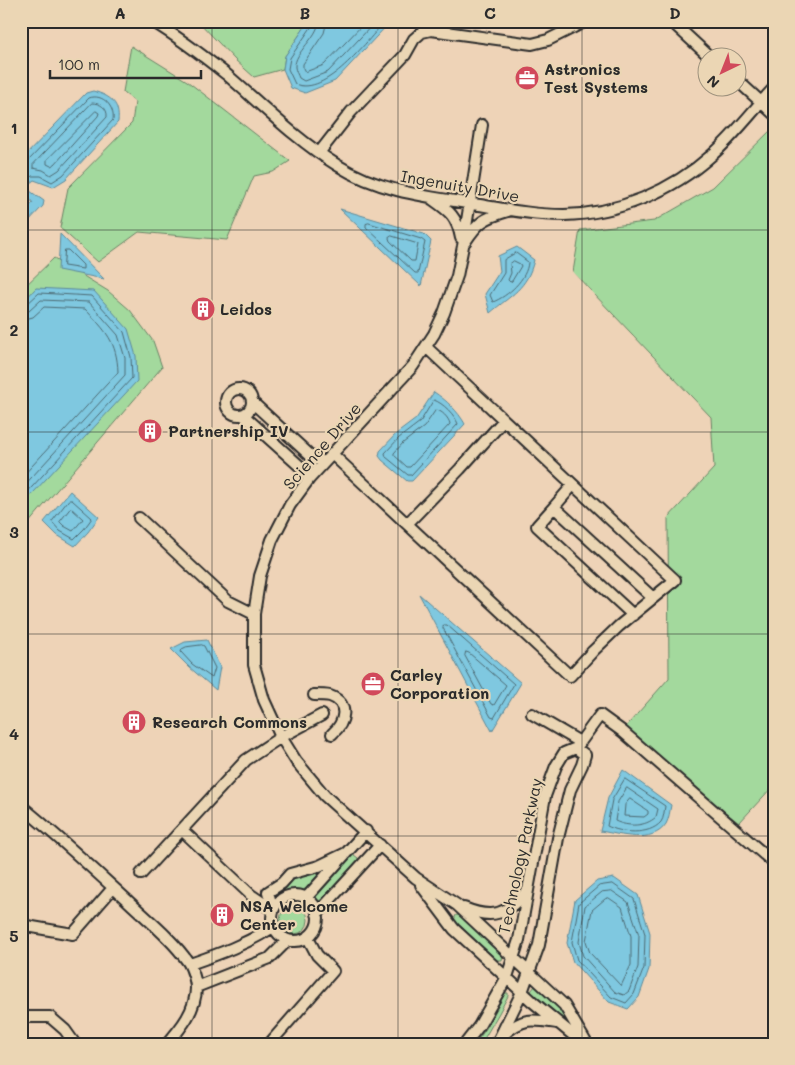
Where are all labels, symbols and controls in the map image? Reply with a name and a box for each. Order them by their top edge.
text: A [114,2,126,23]
text: B [300,2,310,23]
text: C [484,2,496,23]
text: D [669,2,681,23]
scale bar [50,48,201,80]
north arrow [698,48,748,98]
text: 100 m [58,54,100,74]
place label: Astronics Test Systems [544,58,648,97]
office icon: Astronics Test Systems [514,65,540,91]
text: N [702,71,723,92]
text: 1 [10,117,18,138]
street label: Ingenuity Drive [399,165,521,206]
building icon: Leidos [190,296,216,322]
place label: Leidos [220,298,272,319]
text: 2 [10,319,19,340]
street label: Science Drive [278,398,365,494]
building icon: Partnership IV [137,418,163,444]
place label: Partnership IV [168,420,289,441]
text: 3 [9,521,19,542]
place label: Carley Corporation [390,664,489,703]
office icon: Carley Corporation [360,671,386,697]
building icon: Research Commons [121,709,147,735]
place label: Research Commons [152,711,307,732]
text: 4 [9,723,19,744]
street label: Technology Parkway [493,776,546,936]
place label: NSA Welcome Center [240,895,348,934]
building icon: NSA Welcome Center [209,902,235,928]
text: 5 [9,925,19,946]

